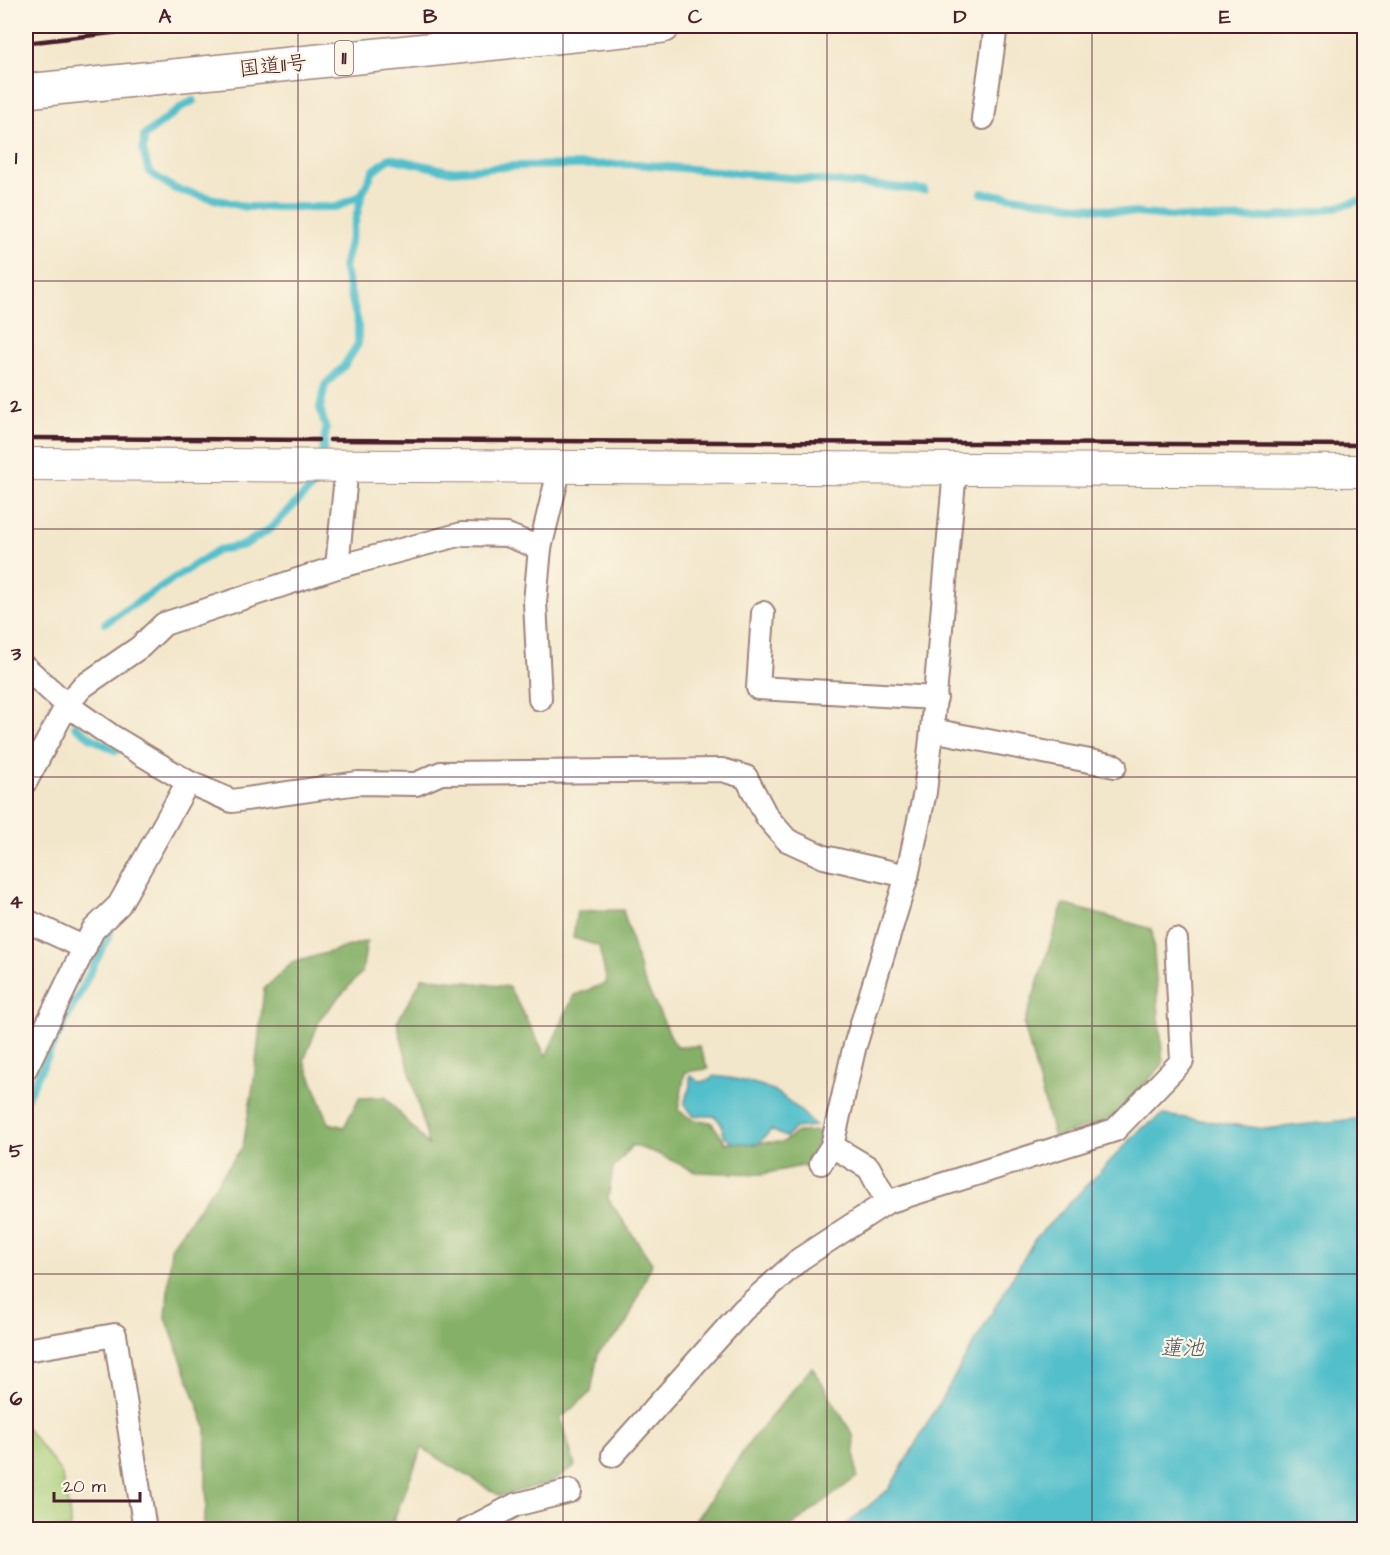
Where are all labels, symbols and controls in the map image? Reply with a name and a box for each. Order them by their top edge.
text: A [159,3,172,31]
text: B [423,3,438,31]
text: C [688,3,703,31]
text: D [954,3,967,31]
text: E [1219,3,1231,31]
road number: 11 [335,41,353,75]
street label: 国道11号 [237,48,309,84]
text: 1 [15,144,18,172]
text: 2 [9,392,22,420]
text: 3 [10,640,22,668]
text: 4 [9,888,23,916]
text: 5 [9,1137,24,1165]
water label: 蓮池 [1160,1333,1205,1364]
text: 6 [10,1385,23,1413]
scale bar [54,1465,140,1503]
text: 20 m [63,1474,106,1499]

